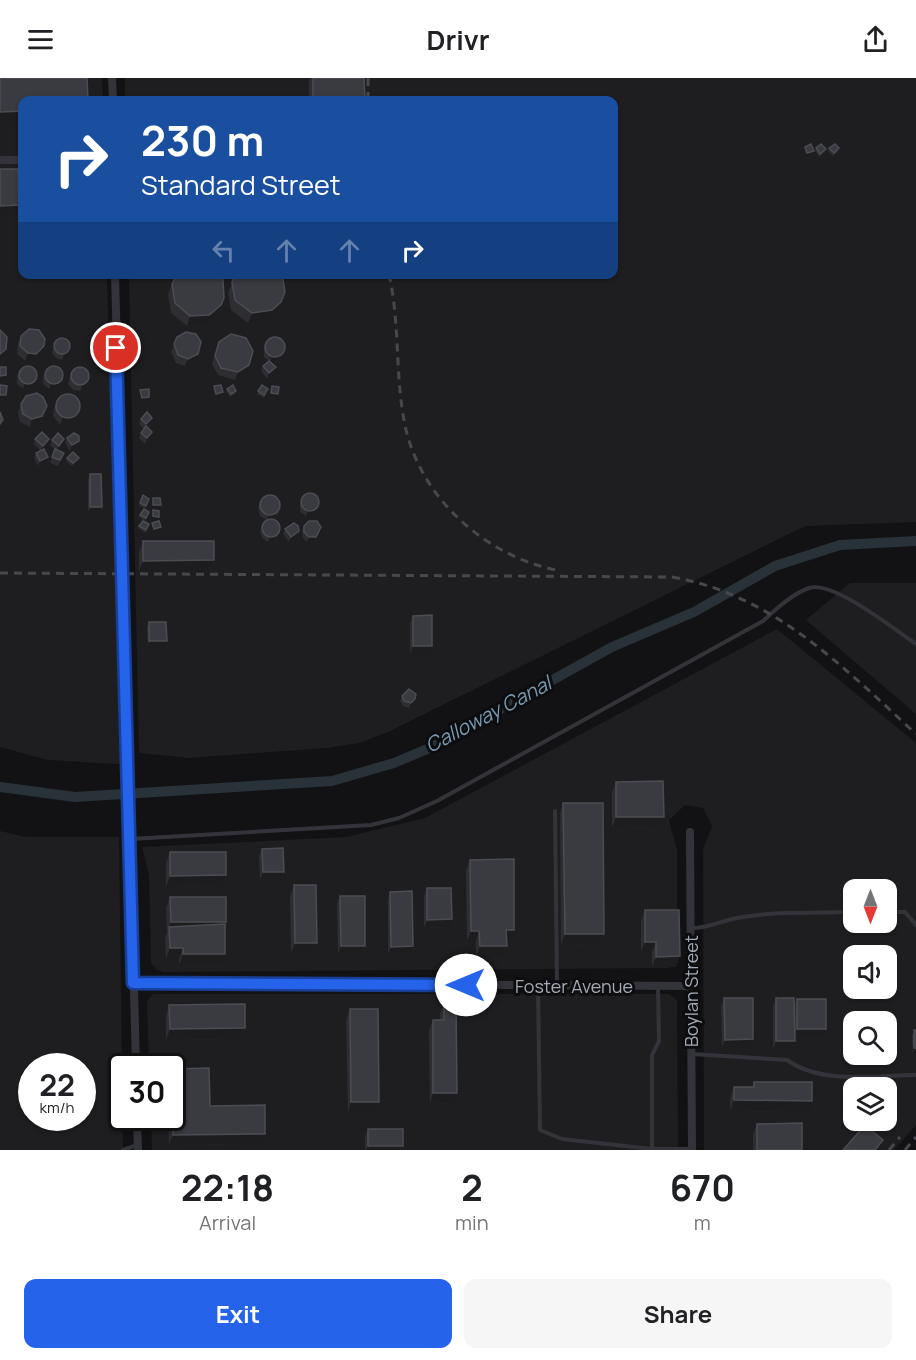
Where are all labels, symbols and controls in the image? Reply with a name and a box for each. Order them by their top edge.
text: Drivr [427,21,489,58]
icon: menu [24,23,57,56]
icon: share [859,23,892,56]
text: 230 m [141,111,264,169]
icon: right [42,120,120,198]
text: Standard Street [141,166,341,203]
icon: left [207,234,240,267]
icon: ahead [270,234,303,267]
icon: ahead [333,234,366,267]
icon: right [396,234,429,267]
pin [90,322,141,373]
icon: arrive [99,331,132,364]
water label: Calloway Canal [420,668,558,759]
north arrow [843,879,897,933]
map controls [843,879,897,1131]
street label: Boylan Street [679,935,703,1047]
button: sound [843,945,897,999]
position arrow [434,953,498,1017]
street label: Foster Avenue [515,974,633,998]
button: search [843,1011,897,1065]
speed limit sign: 30 [108,1053,186,1131]
text: 22 [39,1064,75,1105]
button: layers [843,1077,897,1131]
text: km/h [40,1097,74,1118]
text: 22:18 [181,1163,274,1212]
text: 2 [461,1163,483,1212]
text: 670 [670,1163,735,1212]
text: Arrival [199,1209,256,1236]
text: min [455,1209,489,1236]
text: m [694,1209,711,1236]
button: Exit [24,1279,452,1348]
button: Share [464,1279,892,1348]

